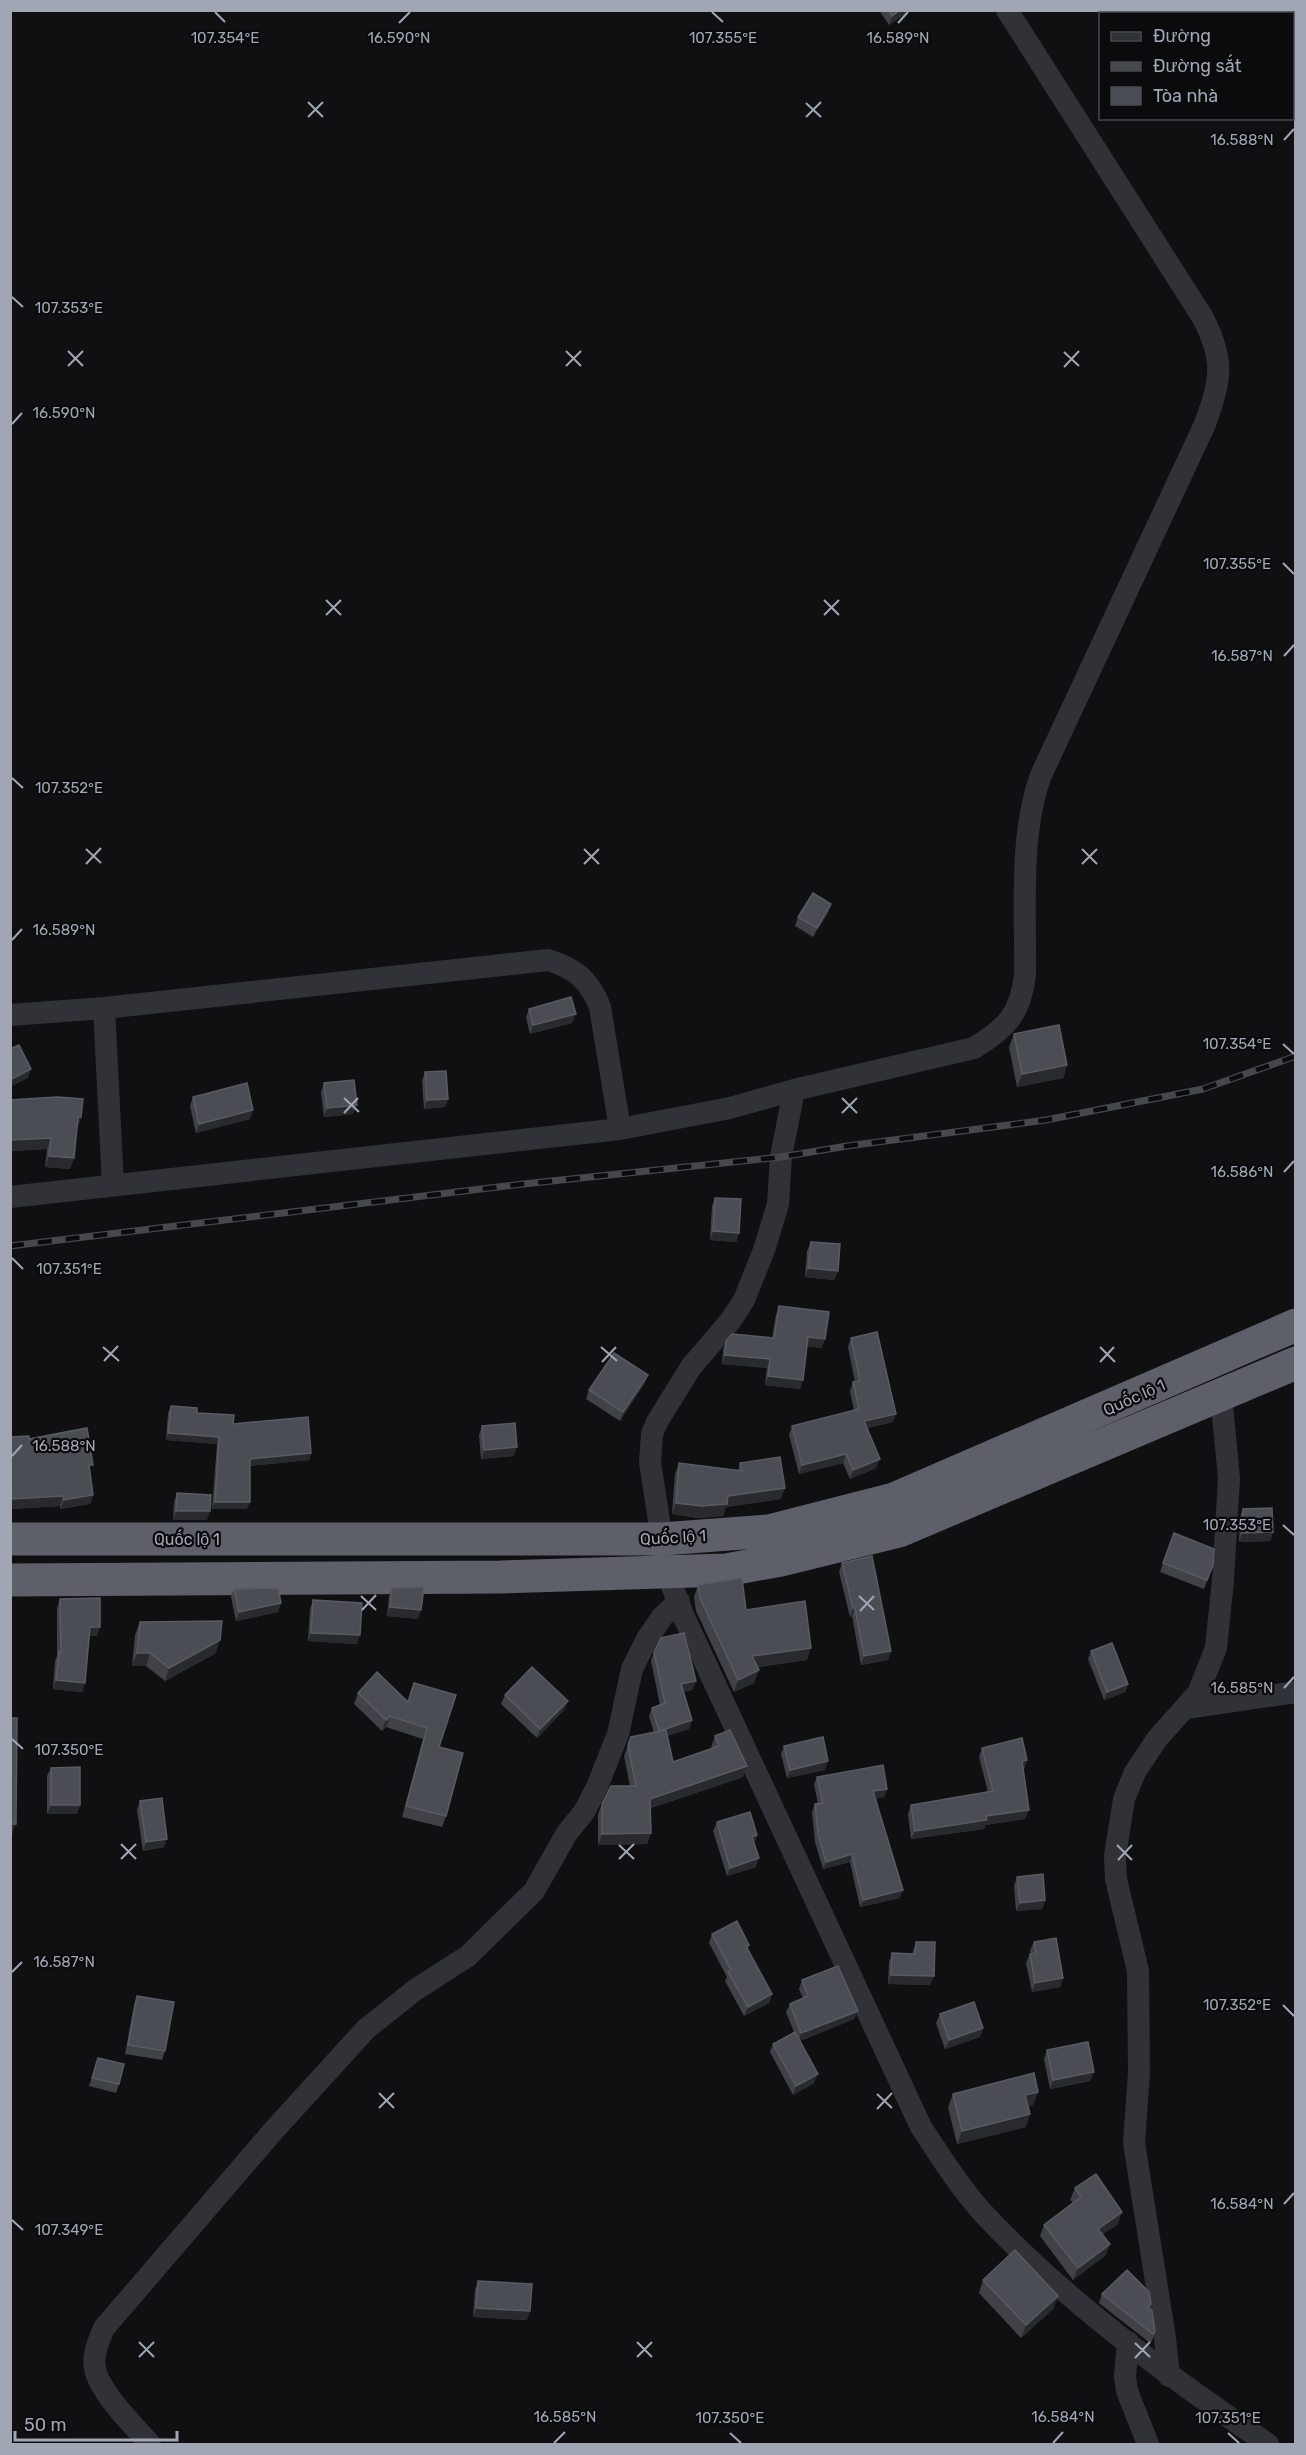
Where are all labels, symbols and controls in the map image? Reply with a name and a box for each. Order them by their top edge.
legend [1099,12,1294,120]
text: Đường [1153,25,1211,47]
text: 107.354°E [191,29,259,47]
text: 16.590°N [368,29,430,47]
text: 107.355°E [689,29,757,47]
text: 16.589°N [867,29,929,47]
text: Đường sắt [1153,54,1242,77]
text: Tòa nhà [1153,85,1218,107]
text: 16.588°N [1210,131,1274,149]
text: 107.353°E [35,299,103,317]
text: 16.590°N [33,404,95,422]
text: 107.355°E [1203,555,1271,573]
text: 16.587°N [1211,647,1273,665]
text: 107.352°E [35,779,103,797]
text: 16.589°N [33,921,95,939]
text: 107.354°E [1203,1035,1271,1053]
text: 16.586°N [1211,1163,1274,1181]
text: 107.351°E [36,1260,102,1278]
street label: Quốc lộ 1 [1100,1374,1168,1420]
text: 16.588°N [32,1437,96,1455]
text: 107.353°E [1203,1516,1271,1534]
street label: Quốc lộ 1 [640,1525,706,1549]
street label: Quốc lộ 1 [154,1529,220,1549]
text: 16.585°N [1211,1679,1273,1697]
text: 107.350°E [35,1741,103,1759]
text: 16.587°N [33,1953,95,1971]
text: 107.352°E [1203,1996,1271,2014]
text: 16.584°N [1210,2195,1274,2213]
text: 107.349°E [35,2221,103,2239]
scale bar [15,2404,177,2442]
text: 16.585°N [534,2408,596,2426]
text: 16.584°N [1031,2408,1095,2426]
text: 107.350°E [696,2409,764,2427]
text: 107.351°E [1195,2409,1261,2427]
text: 50 m [24,2414,67,2436]

